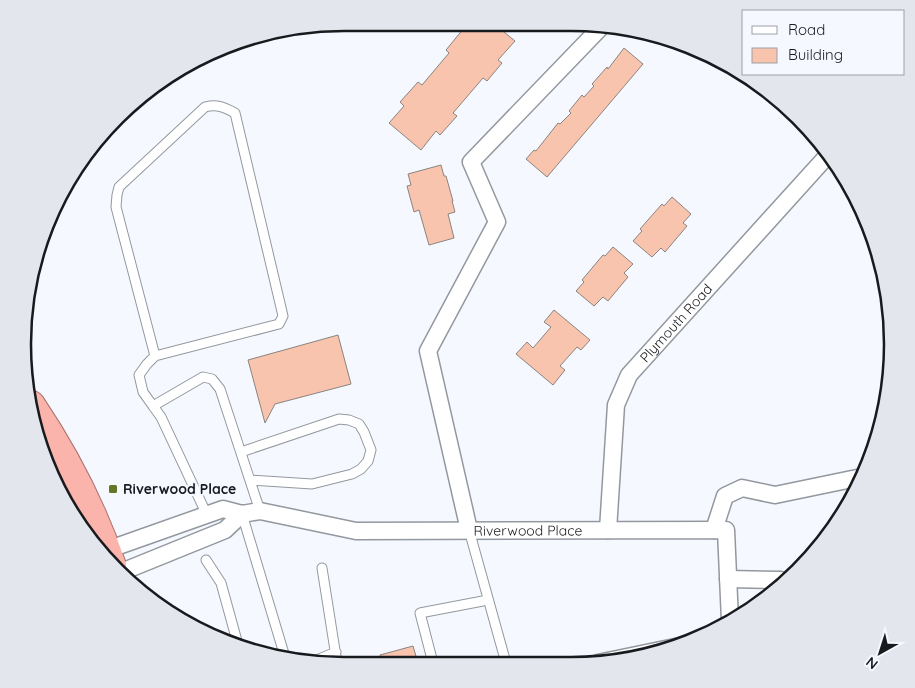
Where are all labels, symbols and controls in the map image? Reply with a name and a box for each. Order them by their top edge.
legend [742,10,905,75]
text: Road [788,20,825,39]
text: Building [788,45,843,64]
street label: Plymouth Road [636,280,716,366]
place label: Riverwood Place [123,480,236,498]
marker: Riverwood Place [107,483,119,495]
street label: Riverwood Place [474,521,583,540]
north arrow [855,628,905,678]
text: N [862,653,881,673]

